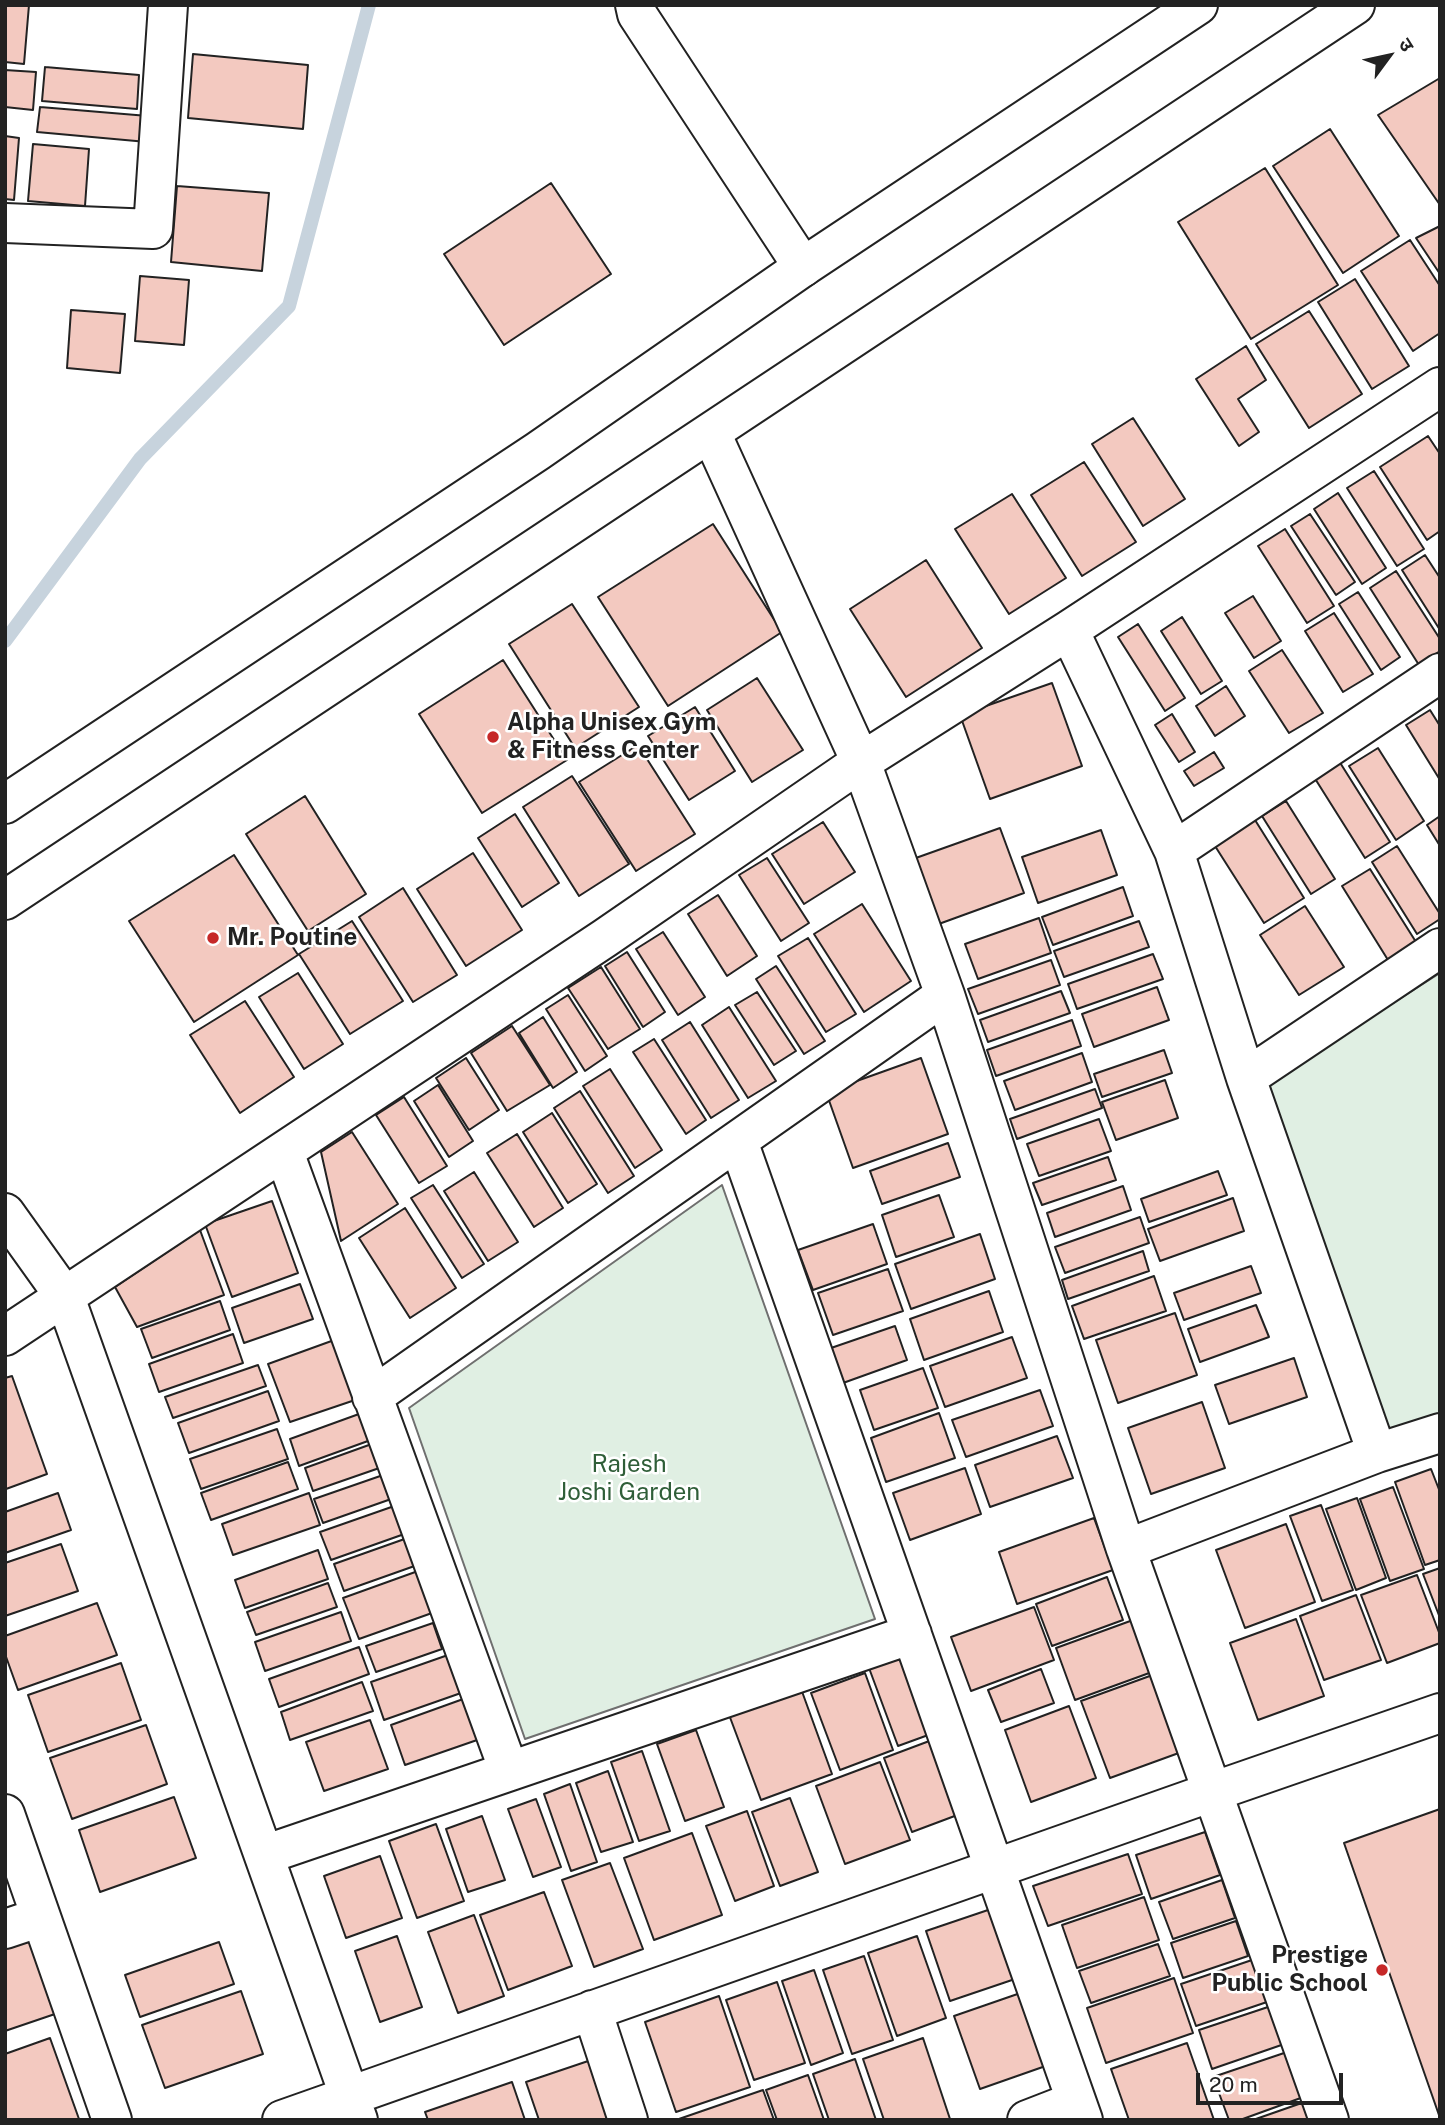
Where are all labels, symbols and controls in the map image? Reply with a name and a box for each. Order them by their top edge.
north arrow [1354,21,1424,91]
text: उ [1394,34,1419,55]
place label: Alpha Unisex Gym & Fitness Center [507,709,716,765]
marker: Alpha Unisex Gym & Fitness Center [485,729,501,745]
place label: Mr. Poutine [227,924,357,952]
marker: Mr. Poutine [205,930,221,946]
park label: Rajesh Joshi Garden [558,1451,700,1507]
place label: Prestige Public School [1211,1942,1368,1998]
marker: Prestige Public School [1374,1962,1390,1978]
scale bar [1200,2058,1347,2102]
text: 20 m [1209,2072,1258,2097]

